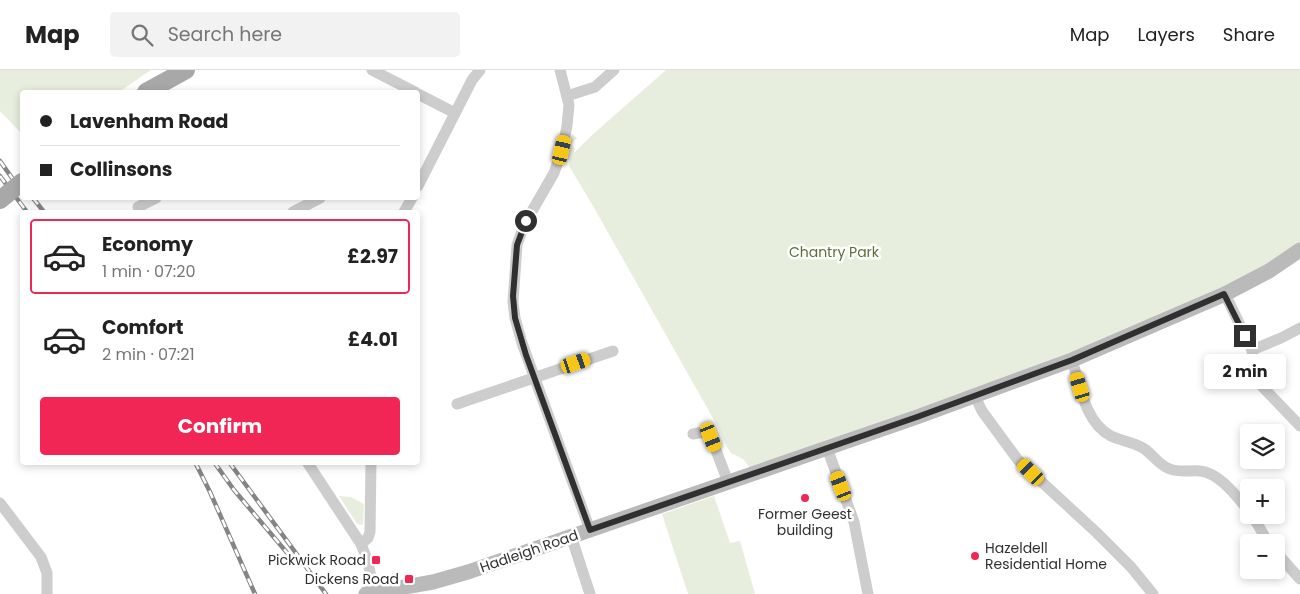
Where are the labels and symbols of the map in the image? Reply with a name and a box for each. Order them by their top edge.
car [551,134,572,166]
route start [515,210,537,232]
park label: Chantry Park [789,242,880,262]
route end [1234,325,1256,347]
car [559,351,592,375]
callout: 2 min [1204,354,1286,388]
car [1068,370,1091,404]
car [698,420,723,454]
car [1015,456,1046,488]
car [828,469,853,503]
marker: Former Geest building [799,492,811,504]
place label: Former Geest building [758,504,852,540]
street label: Hadleigh Road [477,525,581,577]
place label: Hazeldell Residential Home [985,538,1107,574]
place label: Pickwick Road [268,550,366,570]
marker: Hazeldell Residential Home [969,550,981,562]
marker: Pickwick Road [370,554,382,566]
place label: Dickens Road [305,569,399,589]
marker: Dickens Road [403,573,415,585]

